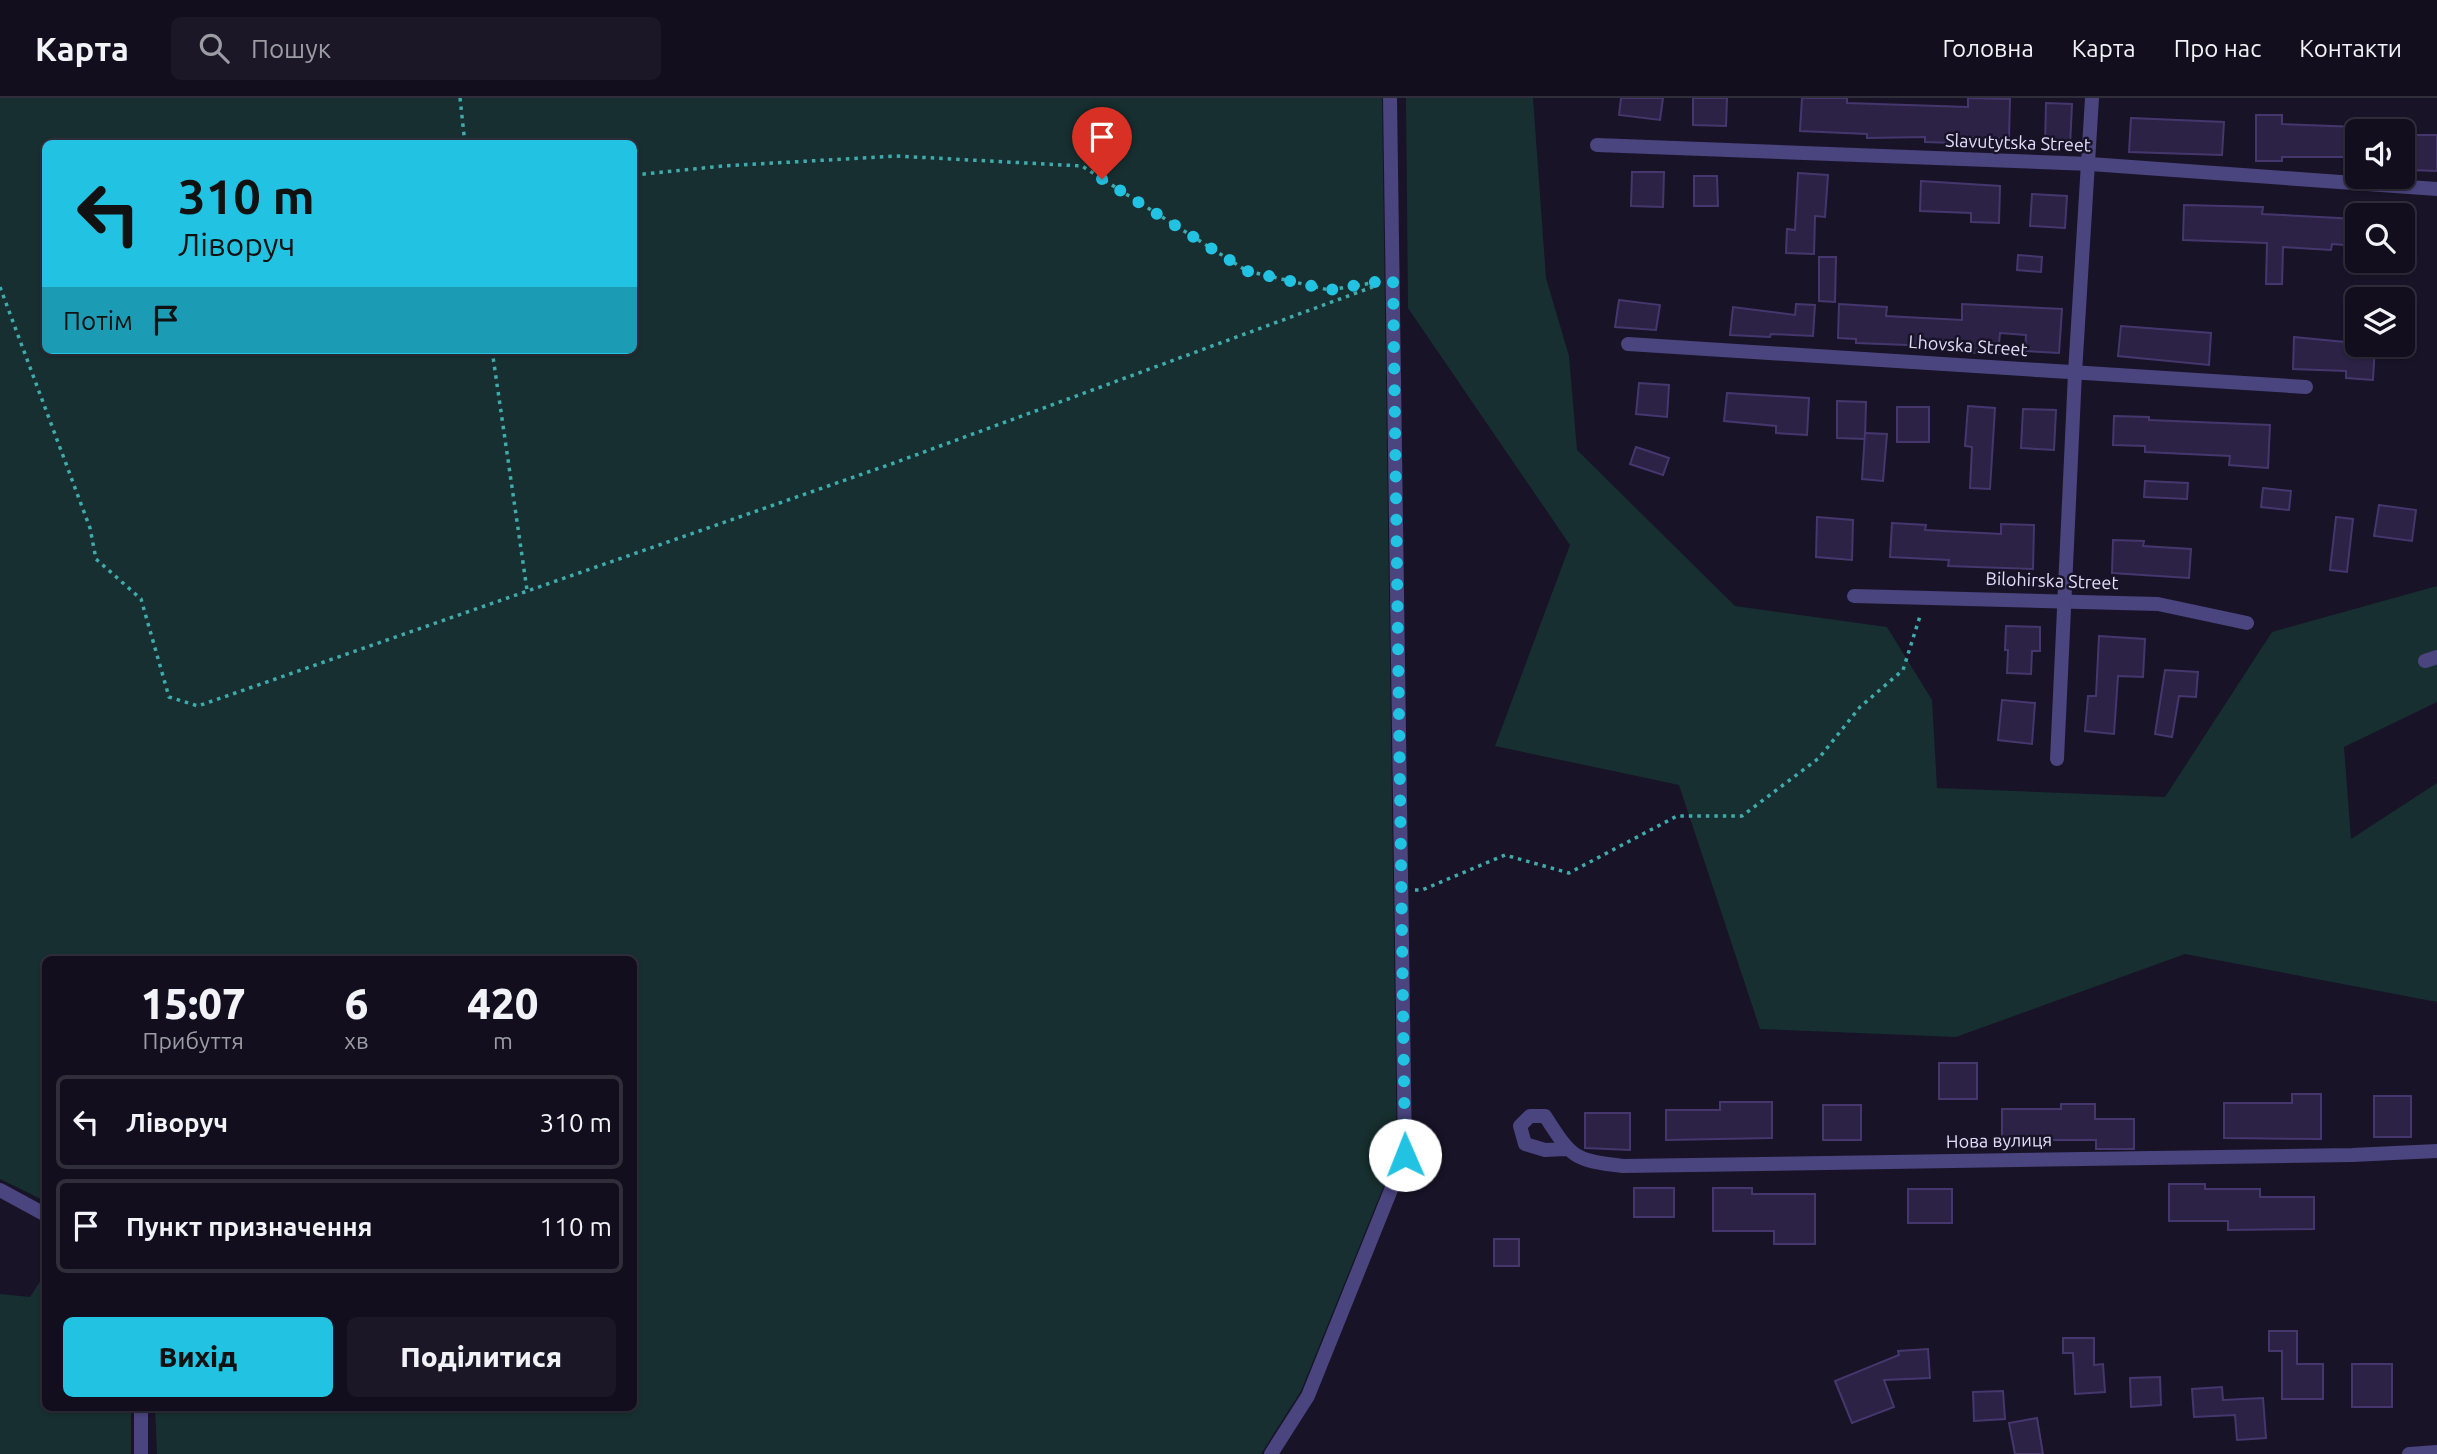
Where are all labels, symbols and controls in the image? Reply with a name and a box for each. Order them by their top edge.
search box [171,17,661,80]
icon: search [195,29,233,67]
text: Карта [35,30,129,67]
text: Пошук [251,34,331,63]
text: Головна [1942,35,2034,62]
text: Карта [2072,35,2136,62]
text: Про нас [2174,35,2261,62]
text: Контакти [2299,35,2402,62]
pin [1072,107,1132,179]
icon: arrive [1083,118,1121,156]
map controls [2345,119,2415,357]
button: sound [2345,119,2415,189]
street label: Slavutytska Street [1945,129,2091,155]
icon: left [63,168,154,259]
text: 310 m [178,168,315,223]
button: search [2345,203,2415,273]
text: Ліворуч [178,226,295,262]
button: layers [2345,287,2415,357]
icon: arrive [147,301,185,339]
text: Потім [63,306,133,335]
street label: Lhovska Street [1908,331,2028,359]
street label: Bilohirska Street [1985,568,2119,592]
text: 15:07 [141,980,246,1027]
text: 6 [345,980,368,1027]
text: 420 [467,980,538,1027]
text: Прибуття [143,1028,244,1053]
text: хв [344,1028,369,1053]
text: m [493,1028,513,1053]
icon: left [67,1103,105,1141]
text: Ліворуч [126,1108,228,1137]
text: 310 m [540,1108,612,1137]
position arrow [1368,1118,1442,1192]
street label: Нова вулиця [1946,1129,2052,1151]
icon: arrive [67,1207,105,1245]
text: Пункт призначення [126,1212,372,1241]
text: 110 m [540,1212,612,1241]
button: Вихід [63,1317,333,1397]
button: Поділитися [347,1317,616,1397]

